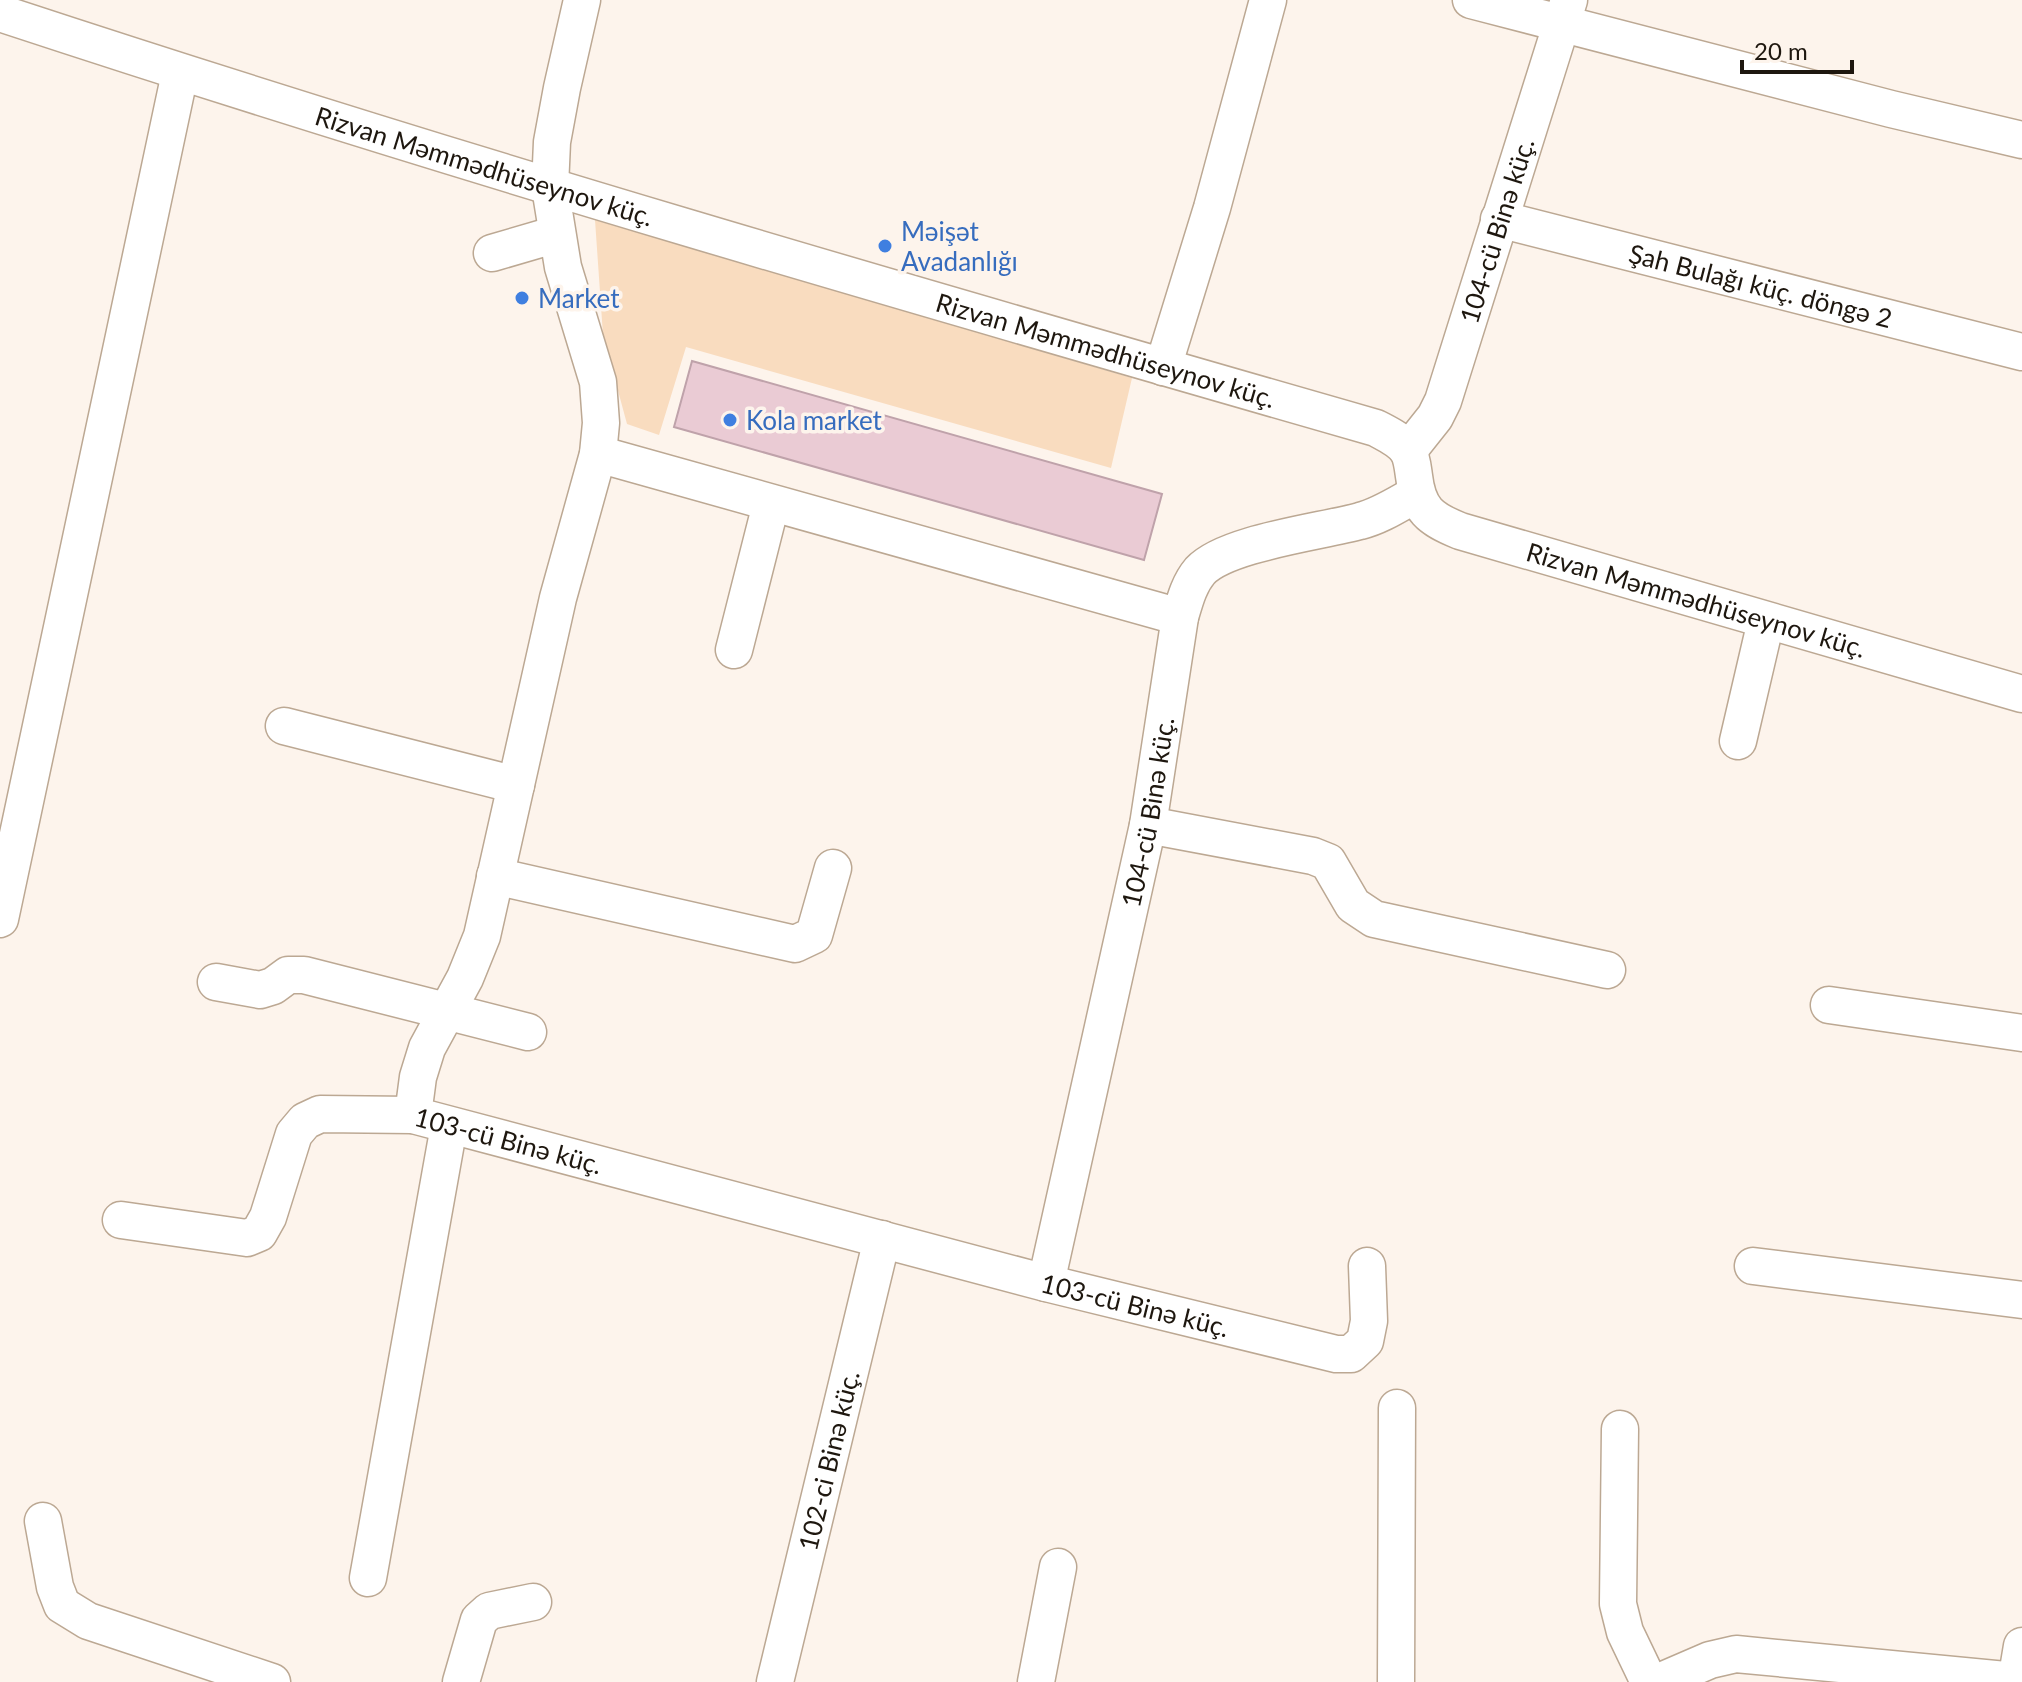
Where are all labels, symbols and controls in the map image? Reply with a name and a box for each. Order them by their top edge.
scale bar [1742,24,1852,74]
text: 20 m [1754,36,1808,65]
street label: Rizvan Məmmədhüseynov küç. [312,99,657,233]
street label: 104-cü Binə küç. [1452,134,1541,327]
place label: Məişət Avadanlığı [901,215,1018,277]
marker: Məişət Avadanlığı [876,237,894,255]
street label: Şah Bulağı küç. döngə 2 [1626,237,1896,334]
place label: Market [538,282,620,314]
street label: Rizvan Məmmədhüseynov küç. [932,286,1279,414]
marker: Market [513,289,531,307]
place label: Kola market [746,404,883,436]
marker: Kola market [721,411,739,429]
street label: Rizvan Məmmədhüseynov küç. [1523,535,1870,664]
street label: 104-cü Binə küç. [1114,715,1180,910]
street label: 103-cü Binə küç. [411,1100,606,1180]
street label: 103-cü Binə küç. [1038,1266,1232,1343]
street label: 102-ci Binə küç. [791,1367,866,1554]

